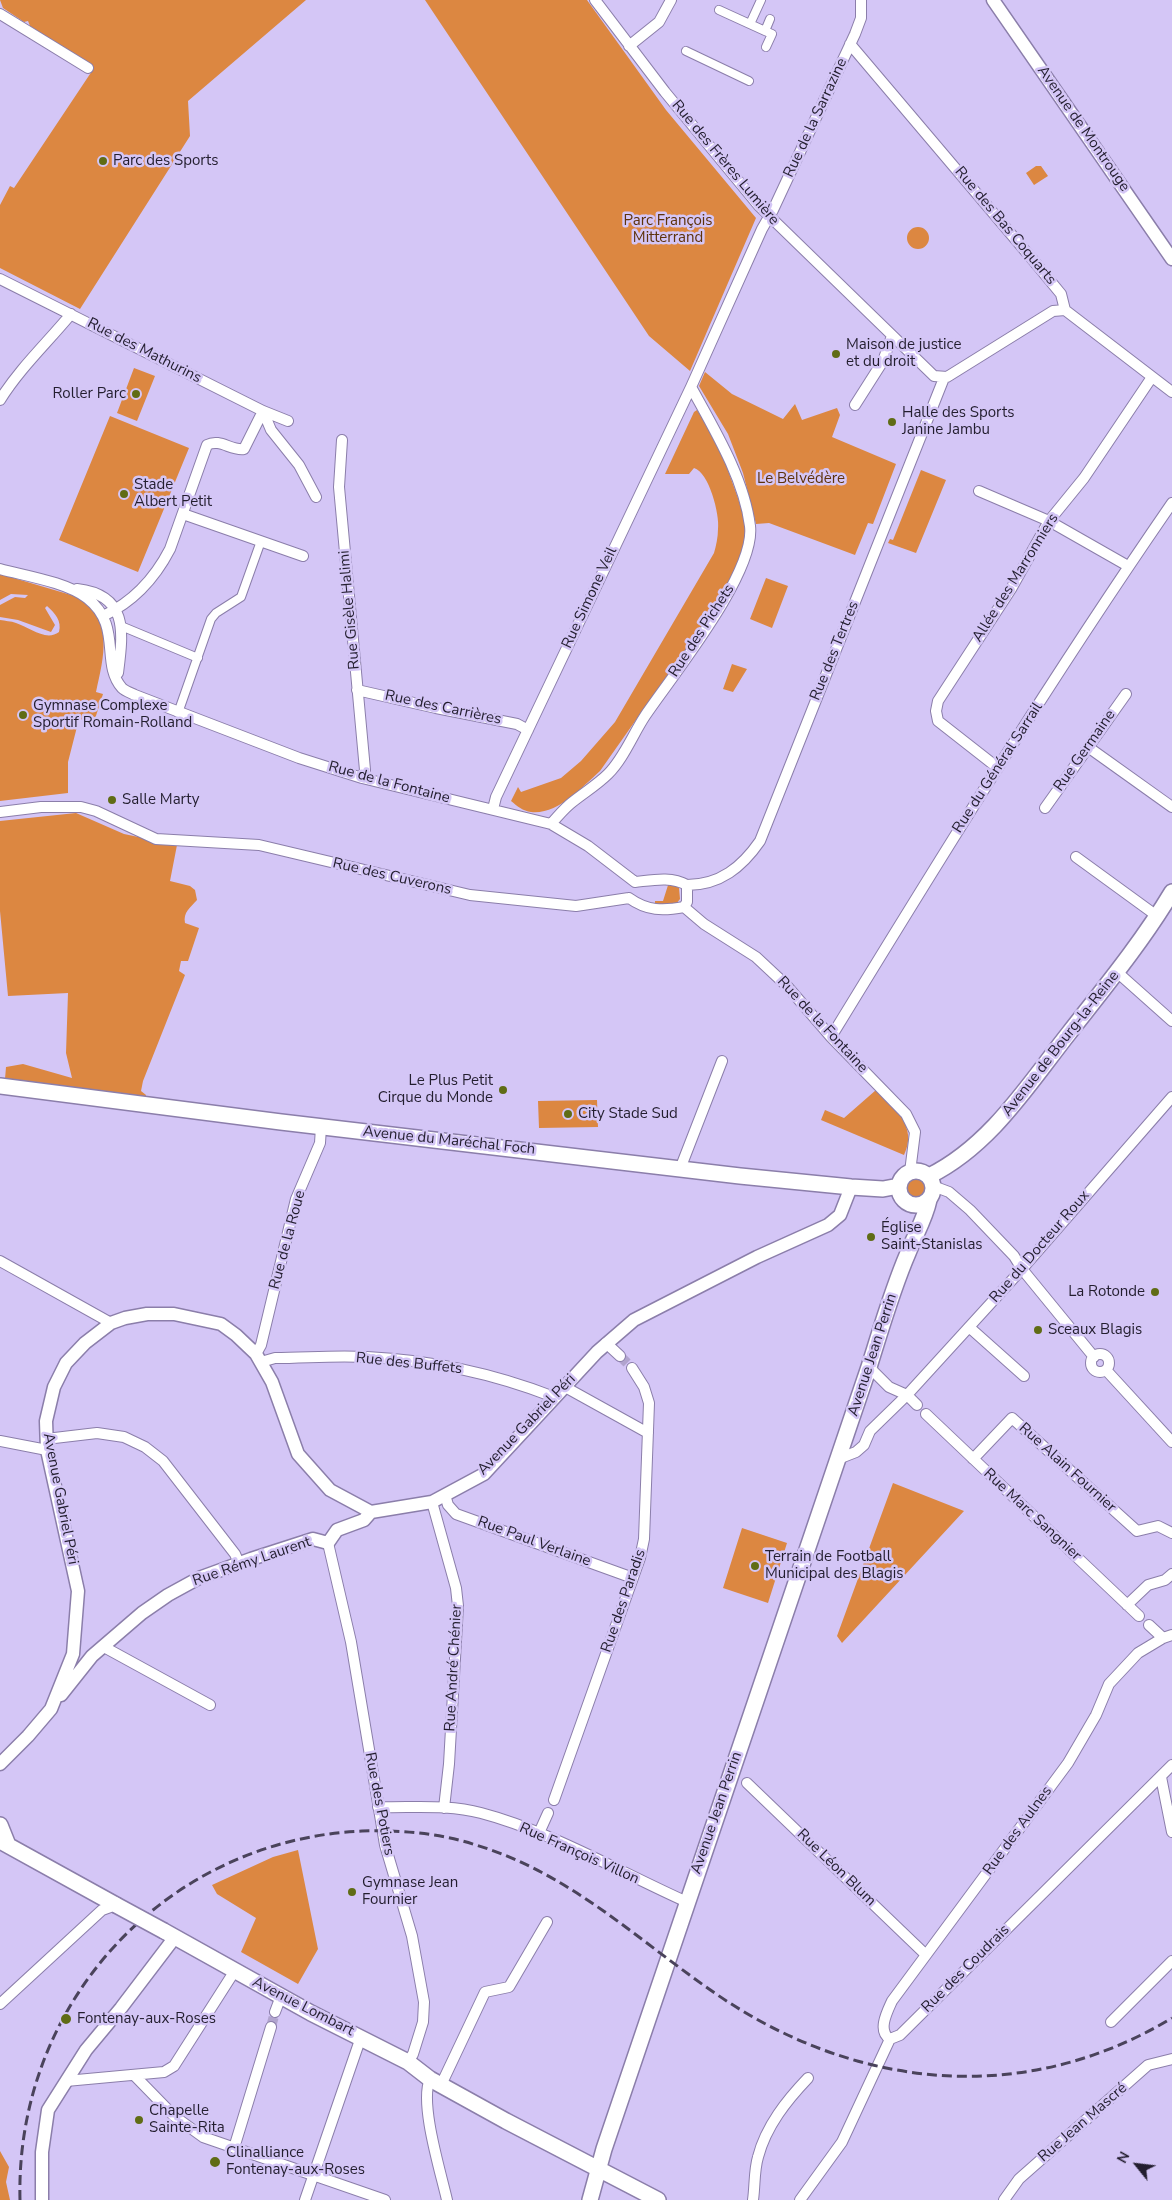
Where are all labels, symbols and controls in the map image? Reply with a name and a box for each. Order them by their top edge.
street label: Rue de la Sarrazine [780,55,852,181]
street label: Avenue de Montrouge [1033,63,1133,195]
street label: Rue des Frères Lumière [667,97,783,229]
place label: Parc des Sports [113,152,218,170]
marker: Parc des Sports [97,155,109,167]
street label: Rue des Bas Coquarts [950,163,1060,289]
park label: Parc François Mitterrand [624,212,712,247]
street label: Rue des Mathurins [84,314,204,388]
place label: Maison de justice et du droit [846,336,961,371]
marker: Maison de justice et du droit [830,348,842,360]
place label: Roller Parc [52,385,126,403]
marker: Roller Parc [130,388,142,400]
place label: Halle des Sports Janine Jambu [902,404,1014,439]
marker: Halle des Sports Janine Jambu [886,416,898,428]
park label: Le Belvédère [757,470,845,488]
place label: Stade Albert Petit [134,476,212,511]
marker: Stade Albert Petit [118,488,130,500]
street label: Allée des Marronniers [969,510,1063,646]
street label: Rue Simone Veil [559,544,621,652]
street label: Rue Gisèle Halimi [336,550,364,670]
street label: Rue des Pichets [665,581,739,681]
street label: Rue des Tertres [807,599,863,703]
street label: Rue des Carrières [383,687,503,729]
place label: Gymnase Complexe Sportif Romain-Rolland [33,697,192,732]
street label: Rue du Général Sarrail [949,699,1047,837]
street label: Rue Germaine [1050,707,1120,795]
marker: Gymnase Complexe Sportif Romain-Rolland [17,709,29,721]
street label: Rue de la Fontaine [326,758,452,808]
place label: Salle Marty [122,791,199,809]
marker: Salle Marty [106,794,118,806]
street label: Rue des Cuverons [331,855,453,899]
street label: Avenue de Bourg-la-Reine [999,968,1123,1120]
street label: Rue de la Fontaine [773,973,871,1077]
place label: Le Plus Petit Cirque du Monde [378,1072,493,1107]
marker: Le Plus Petit Cirque du Monde [497,1084,509,1096]
place label: City Stade Sud [578,1105,678,1123]
marker: City Stade Sud [562,1108,574,1120]
street label: Avenue du Maréchal Foch [362,1123,536,1159]
street label: Rue du Docteur Roux [986,1187,1094,1307]
street label: Rue de la Roue [266,1189,310,1291]
place label: Église Saint-Stanislas [881,1219,983,1254]
marker: Église Saint-Stanislas [865,1231,877,1243]
place label: La Rotonde [1068,1283,1145,1301]
marker: La Rotonde [1149,1286,1161,1298]
street label: Avenue Jean Perrin [845,1291,901,1419]
place label: Sceaux Blagis [1048,1321,1142,1339]
marker: Sceaux Blagis [1032,1324,1044,1336]
street label: Rue des Buffets [355,1349,463,1379]
street label: Avenue Gabriel Péri [474,1371,580,1479]
street label: Rue Alain Fournier [1015,1420,1119,1516]
street label: Avenue Gabriel Péri [38,1432,82,1566]
street label: Rue Marc Sangnier [979,1465,1085,1565]
street label: Rue Paul Verlaine [475,1513,593,1571]
street label: Rue Rémy Laurent [190,1533,314,1591]
street label: Rue des Paradis [598,1547,650,1655]
place label: Terrain de Football Municipal des Blagis [765,1548,903,1583]
marker: Terrain de Football Municipal des Blagis [749,1560,761,1572]
street label: Rue André Chénier [442,1604,466,1732]
street label: Avenue Jean Perrin [688,1750,746,1876]
street label: Rue des Potiers [360,1751,398,1857]
street label: Rue des Aulnes [980,1783,1056,1879]
street label: Rue François Villon [516,1819,642,1889]
street label: Rue Léon Blum [793,1826,879,1910]
place label: Gymnase Jean Fournier [362,1874,458,1909]
marker: Gymnase Jean Fournier [346,1886,358,1898]
street label: Rue des Coudrais [918,1921,1014,2017]
street label: Avenue Lombart [249,1974,357,2040]
place label: Fontenay-aux-Roses [77,2010,216,2028]
marker: Fontenay-aux-Roses [59,2012,73,2026]
street label: Rue Jean Mascré [1035,2080,1131,2166]
place label: Chapelle Sainte-Rita [149,2102,225,2137]
marker: Chapelle Sainte-Rita [133,2114,145,2126]
north arrow [1112,2140,1162,2190]
place label: Clinalliance Fontenay-aux-Roses [226,2144,365,2179]
text: N [1113,2148,1134,2167]
marker: Clinalliance Fontenay-aux-Roses [208,2155,222,2169]

